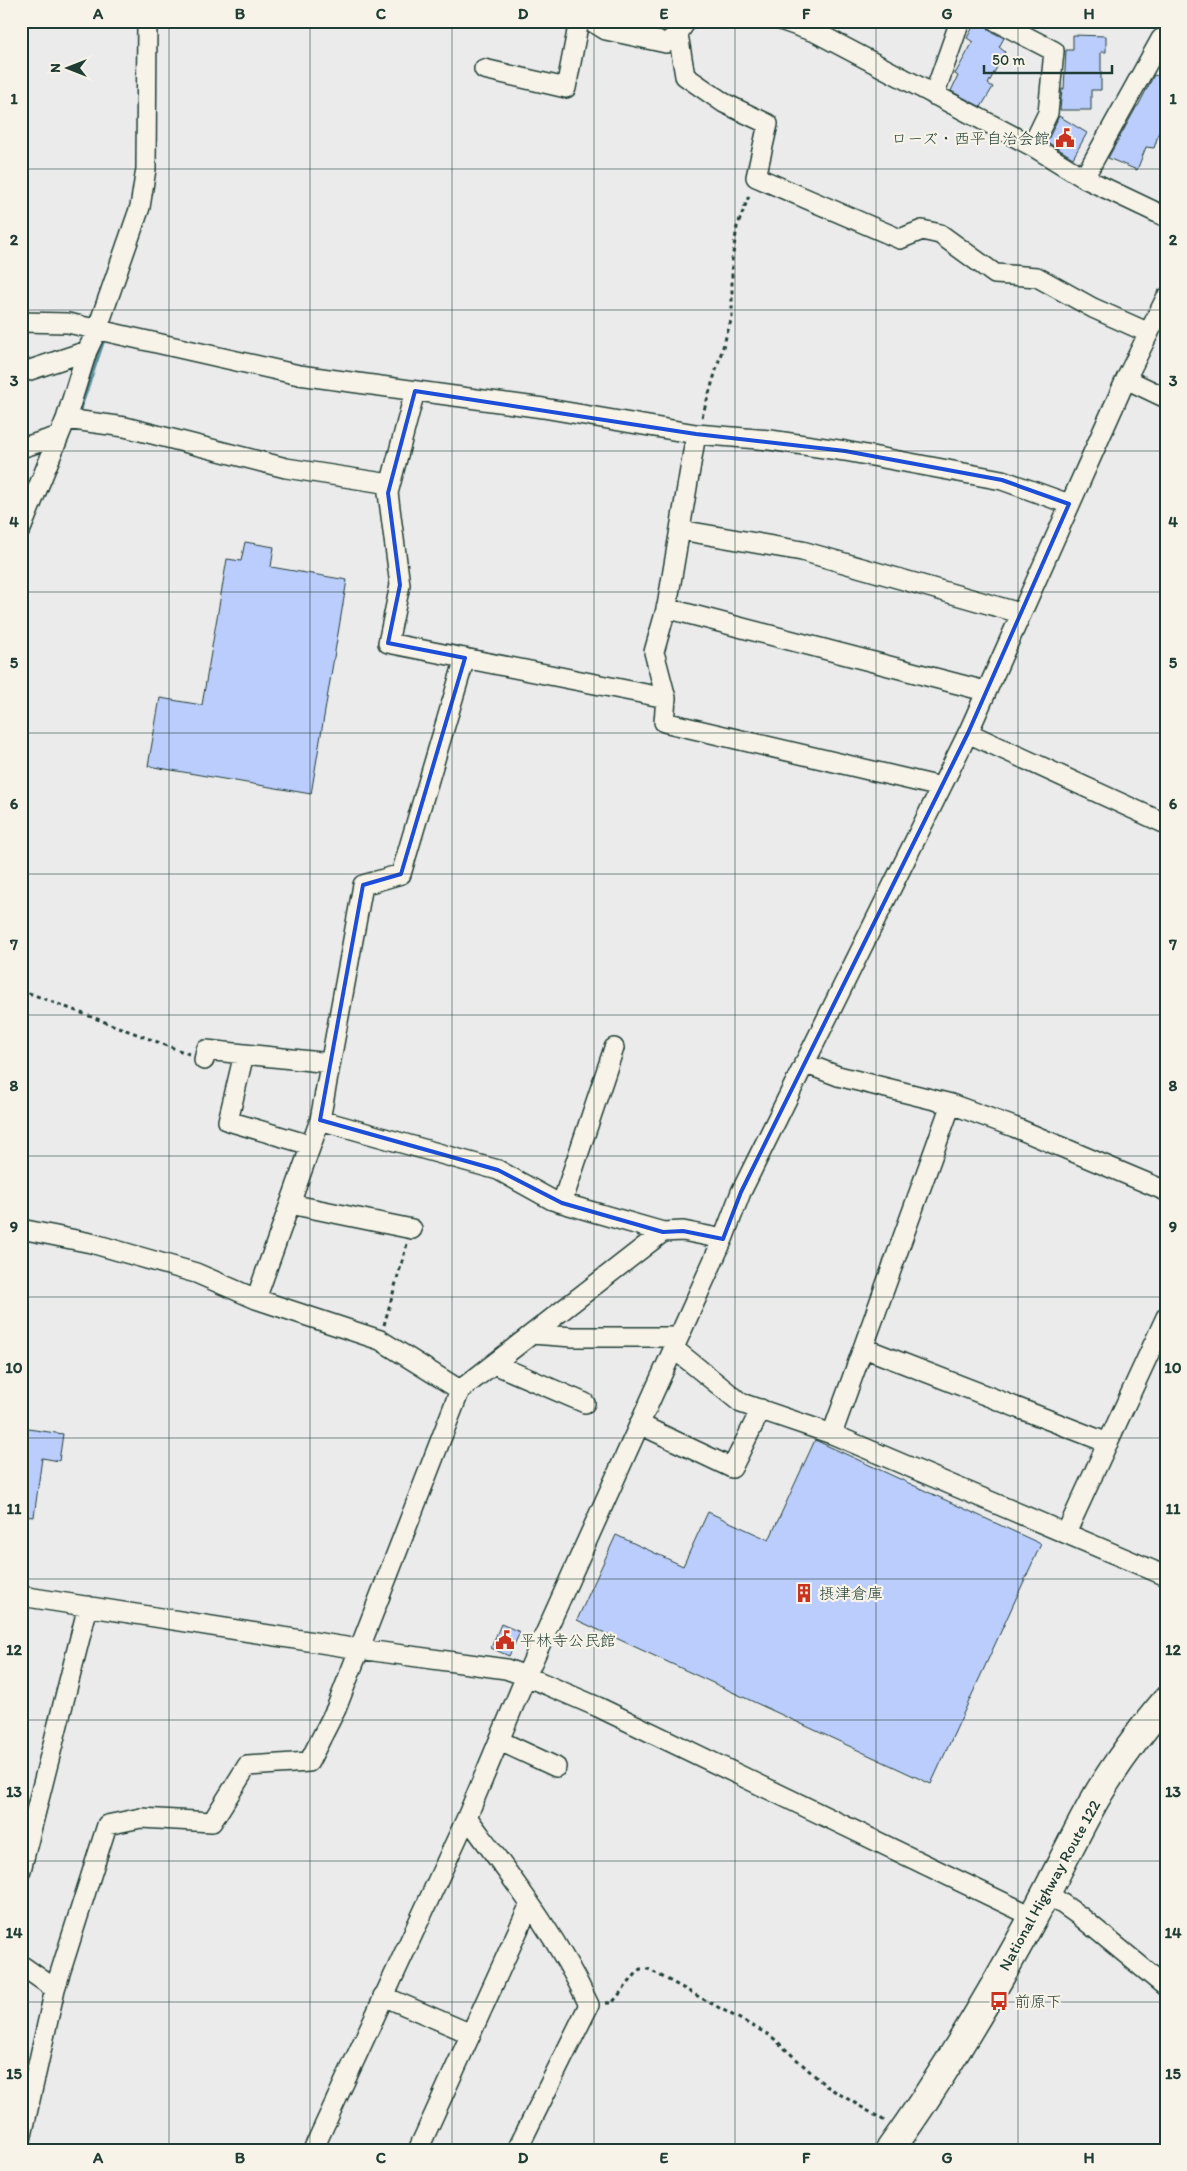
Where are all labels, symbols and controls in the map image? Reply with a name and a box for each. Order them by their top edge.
text: A [92,4,104,23]
text: B [235,4,246,23]
text: C [376,4,387,23]
text: D [518,4,529,23]
text: E [660,4,669,23]
text: F [802,4,811,23]
text: G [941,4,953,23]
text: H [1083,4,1095,23]
north arrow [42,42,92,92]
scale bar [984,42,1112,74]
text: 50 m [992,51,1025,69]
text: N [47,63,64,73]
text: 1 [10,89,18,108]
text: 1 [1169,89,1177,108]
public building icon: ローズ・西平自治会館 [1054,127,1076,149]
place label: ローズ・西平自治会館 [891,129,1050,148]
text: 2 [10,230,19,249]
text: 2 [1169,230,1178,249]
text: 3 [10,371,19,390]
text: 3 [1169,371,1178,390]
text: 4 [9,512,19,531]
text: 4 [1168,512,1178,531]
text: 5 [10,653,19,672]
text: 5 [1169,653,1178,672]
text: 6 [10,794,19,813]
text: 6 [1169,794,1178,813]
text: 7 [9,935,18,954]
text: 7 [1168,935,1177,954]
text: 8 [10,1076,19,1095]
text: 8 [1169,1076,1178,1095]
text: 9 [10,1217,18,1236]
text: 9 [1169,1217,1177,1236]
text: 10 [5,1358,23,1377]
text: 10 [1164,1358,1182,1377]
text: 11 [7,1499,22,1518]
text: 11 [1166,1499,1181,1518]
building icon: 摂津倉庫 [793,1582,815,1604]
place label: 摂津倉庫 [819,1584,883,1603]
public building icon: 平林寺公民館 [494,1629,516,1651]
place label: 平林寺公民館 [520,1631,616,1650]
text: 12 [6,1640,23,1659]
text: 12 [1165,1640,1182,1659]
text: 13 [6,1782,22,1801]
text: 13 [1165,1782,1181,1801]
street label: National Highway Route 122 [995,1796,1105,1974]
text: 14 [5,1923,23,1942]
text: 14 [1164,1923,1182,1942]
bus stop icon: 前原下 [988,1990,1010,2012]
place label: 前原下 [1014,1992,1062,2011]
text: 15 [6,2064,23,2083]
text: 15 [1165,2064,1182,2083]
text: A [92,2148,104,2167]
text: B [235,2148,246,2167]
text: C [376,2148,387,2167]
text: D [518,2148,529,2167]
text: E [660,2148,669,2167]
text: F [802,2148,811,2167]
text: G [941,2148,953,2167]
text: H [1083,2148,1095,2167]

